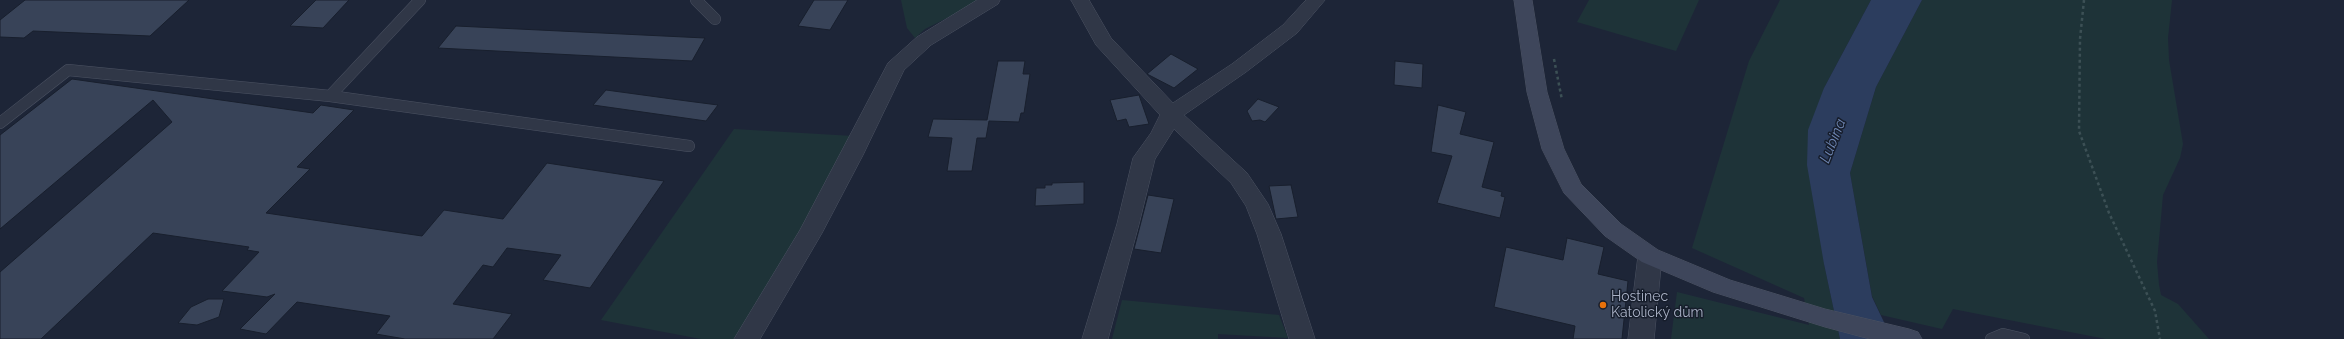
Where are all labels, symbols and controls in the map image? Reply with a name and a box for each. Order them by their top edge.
water label: Lubina [1816,116,1850,166]
place label: Hostinec Katolický dům [1611,289,1703,322]
marker: Hostinec Katolický dům [1598,300,1608,310]

